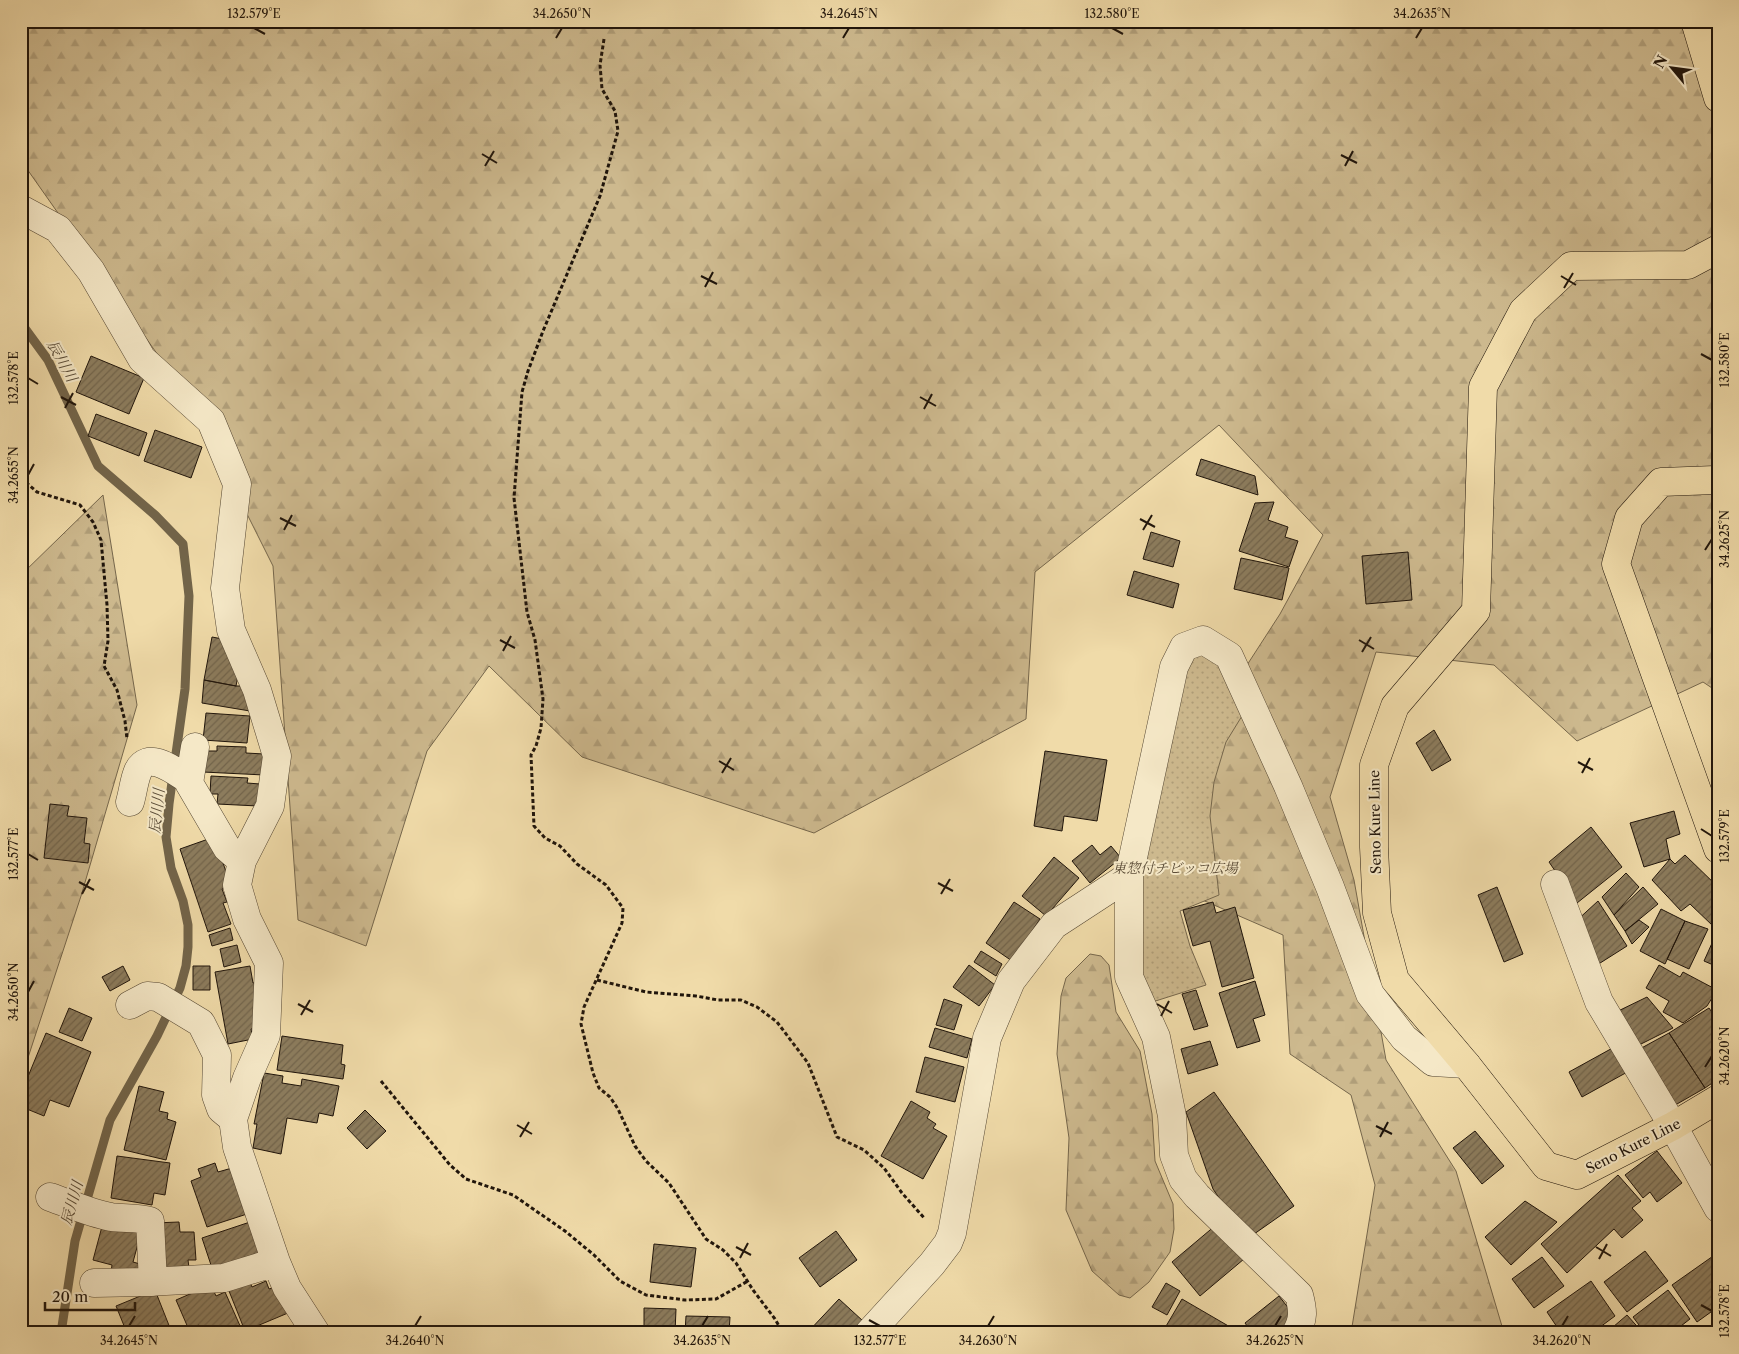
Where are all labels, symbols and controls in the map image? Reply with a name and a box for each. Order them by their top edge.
text: 132.579°E [227,6,281,21]
text: 34.2650°N [533,6,591,21]
text: 34.2645°N [820,6,878,21]
text: 132.580°E [1084,6,1140,21]
text: 34.2635°N [1393,6,1451,21]
north arrow [1646,42,1696,92]
text: N [1650,52,1671,71]
text: 132.580°E [1717,332,1732,388]
water label: 辰川川 [43,336,83,387]
text: 132.578°E [6,351,21,405]
text: 34.2655°N [6,446,21,504]
text: 34.2625°N [1717,510,1732,568]
street label: Seno Kure Line [1365,770,1385,874]
water label: 辰川川 [145,786,169,834]
text: 132.579°E [1717,809,1732,863]
text: 132.577°E [6,828,21,880]
park label: 東惣付チビッコ広場 [1112,859,1240,877]
text: 34.2650°N [6,963,21,1021]
text: 34.2620°N [1717,1026,1732,1086]
street label: Seno Kure Line [1583,1114,1684,1178]
water label: 辰川川 [56,1177,87,1227]
scale bar [45,1279,135,1311]
text: 132.578°E [1717,1284,1732,1338]
text: 20 m [52,1287,88,1306]
text: 34.2645°N [100,1333,158,1348]
text: 34.2640°N [385,1333,445,1348]
text: 34.2635°N [673,1333,731,1348]
text: 132.577°E [854,1333,906,1348]
text: 34.2630°N [959,1333,1017,1348]
text: 34.2625°N [1246,1333,1304,1348]
text: 34.2620°N [1532,1333,1592,1348]

